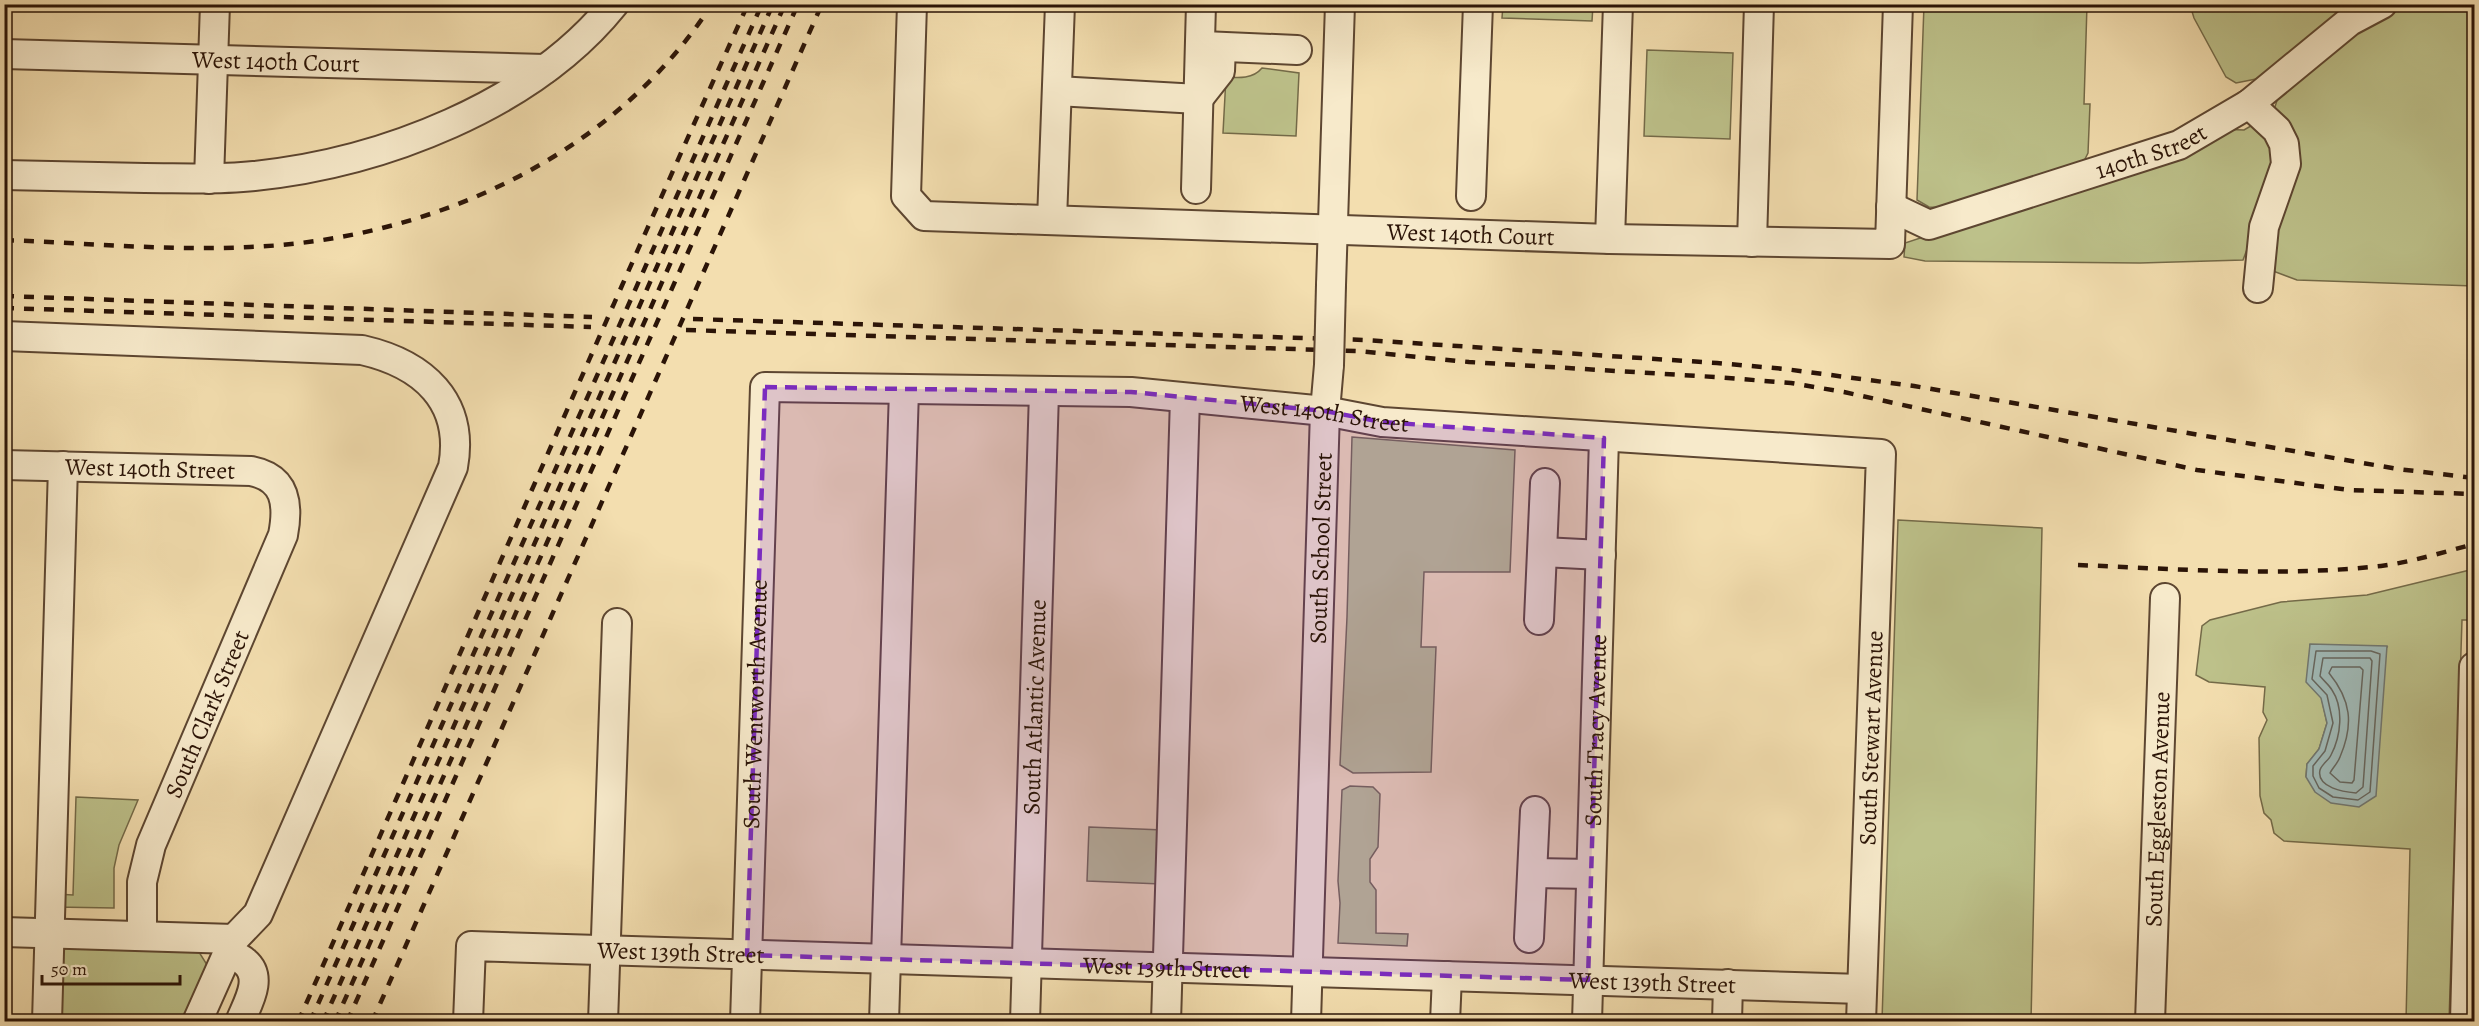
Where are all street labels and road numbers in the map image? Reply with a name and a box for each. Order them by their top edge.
street label: West 140th Court [191,43,360,80]
street label: 140th Street [2091,116,2213,187]
street label: West 140th Court [1385,215,1555,253]
street label: West 140th Street [1237,387,1410,440]
street label: West 140th Street [64,450,235,487]
street label: South School Street [1302,452,1340,644]
street label: South Wentworth Avenue [735,579,775,830]
street label: South Atlantic Avenue [1015,599,1054,816]
street label: South Clark Street [157,625,257,803]
street label: South Stewart Avenue [1851,630,1891,846]
street label: South Tracy Avenue [1577,633,1614,827]
street label: South Eggleston Avenue [2137,691,2178,927]
street label: West 139th Street [596,934,765,971]
street label: West 139th Street [1081,949,1251,986]
street label: West 139th Street [1567,964,1737,1001]

